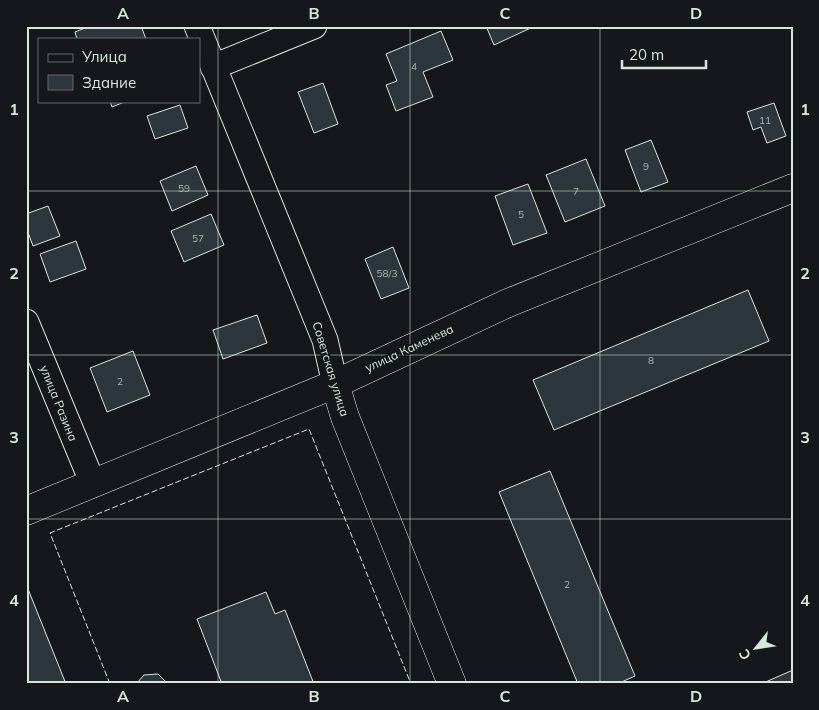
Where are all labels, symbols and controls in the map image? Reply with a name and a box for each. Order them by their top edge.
text: A [117,3,129,23]
text: B [308,3,320,23]
text: C [500,3,511,23]
text: D [690,3,702,23]
legend [38,38,200,102]
scale bar [622,38,705,70]
text: 20 m [629,45,664,64]
text: Улица [81,47,127,66]
house number: 4 [411,60,417,73]
text: Здание [82,73,136,92]
text: 1 [9,99,19,119]
text: 1 [800,99,810,119]
house number: 11 [759,114,771,127]
house number: 9 [643,160,649,173]
house number: 59 [178,182,190,195]
house number: 7 [573,185,579,198]
house number: 5 [518,208,524,221]
house number: 57 [192,232,204,245]
text: 2 [9,263,19,283]
text: 2 [800,263,810,283]
house number: 58/3 [377,267,397,280]
street label: Советская улица [309,320,353,418]
street label: улица Каменева [362,321,456,375]
house number: 8 [648,354,654,367]
street label: улица Разина [37,363,81,443]
house number: 2 [117,375,123,388]
text: 3 [9,427,19,447]
text: 3 [800,427,810,447]
house number: 2 [564,578,570,591]
text: 4 [9,590,19,610]
text: 4 [800,590,810,610]
north arrow [732,622,782,672]
text: С [735,646,755,663]
text: A [117,686,129,706]
text: B [308,686,320,706]
text: C [500,686,511,706]
text: D [690,686,702,706]

